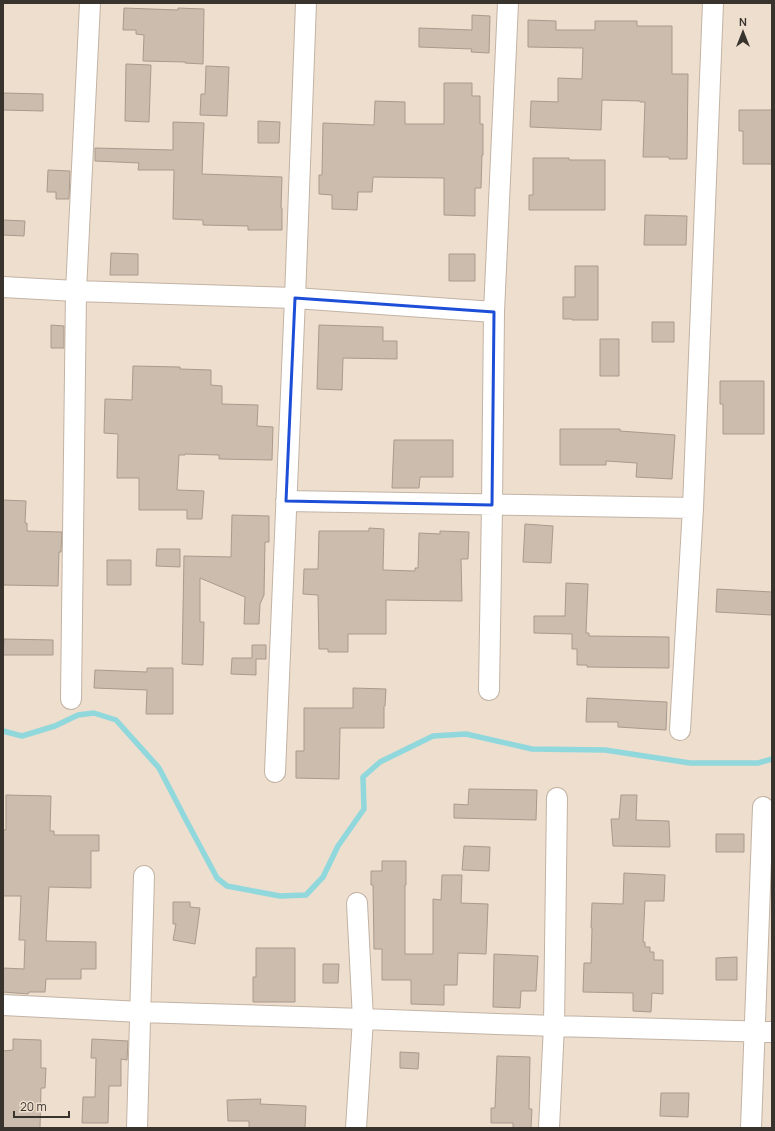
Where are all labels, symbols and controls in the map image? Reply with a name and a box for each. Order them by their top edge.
north arrow [723,12,763,52]
text: N [739,14,747,29]
scale bar [14,1093,69,1119]
text: 20 m [20,1098,47,1115]

